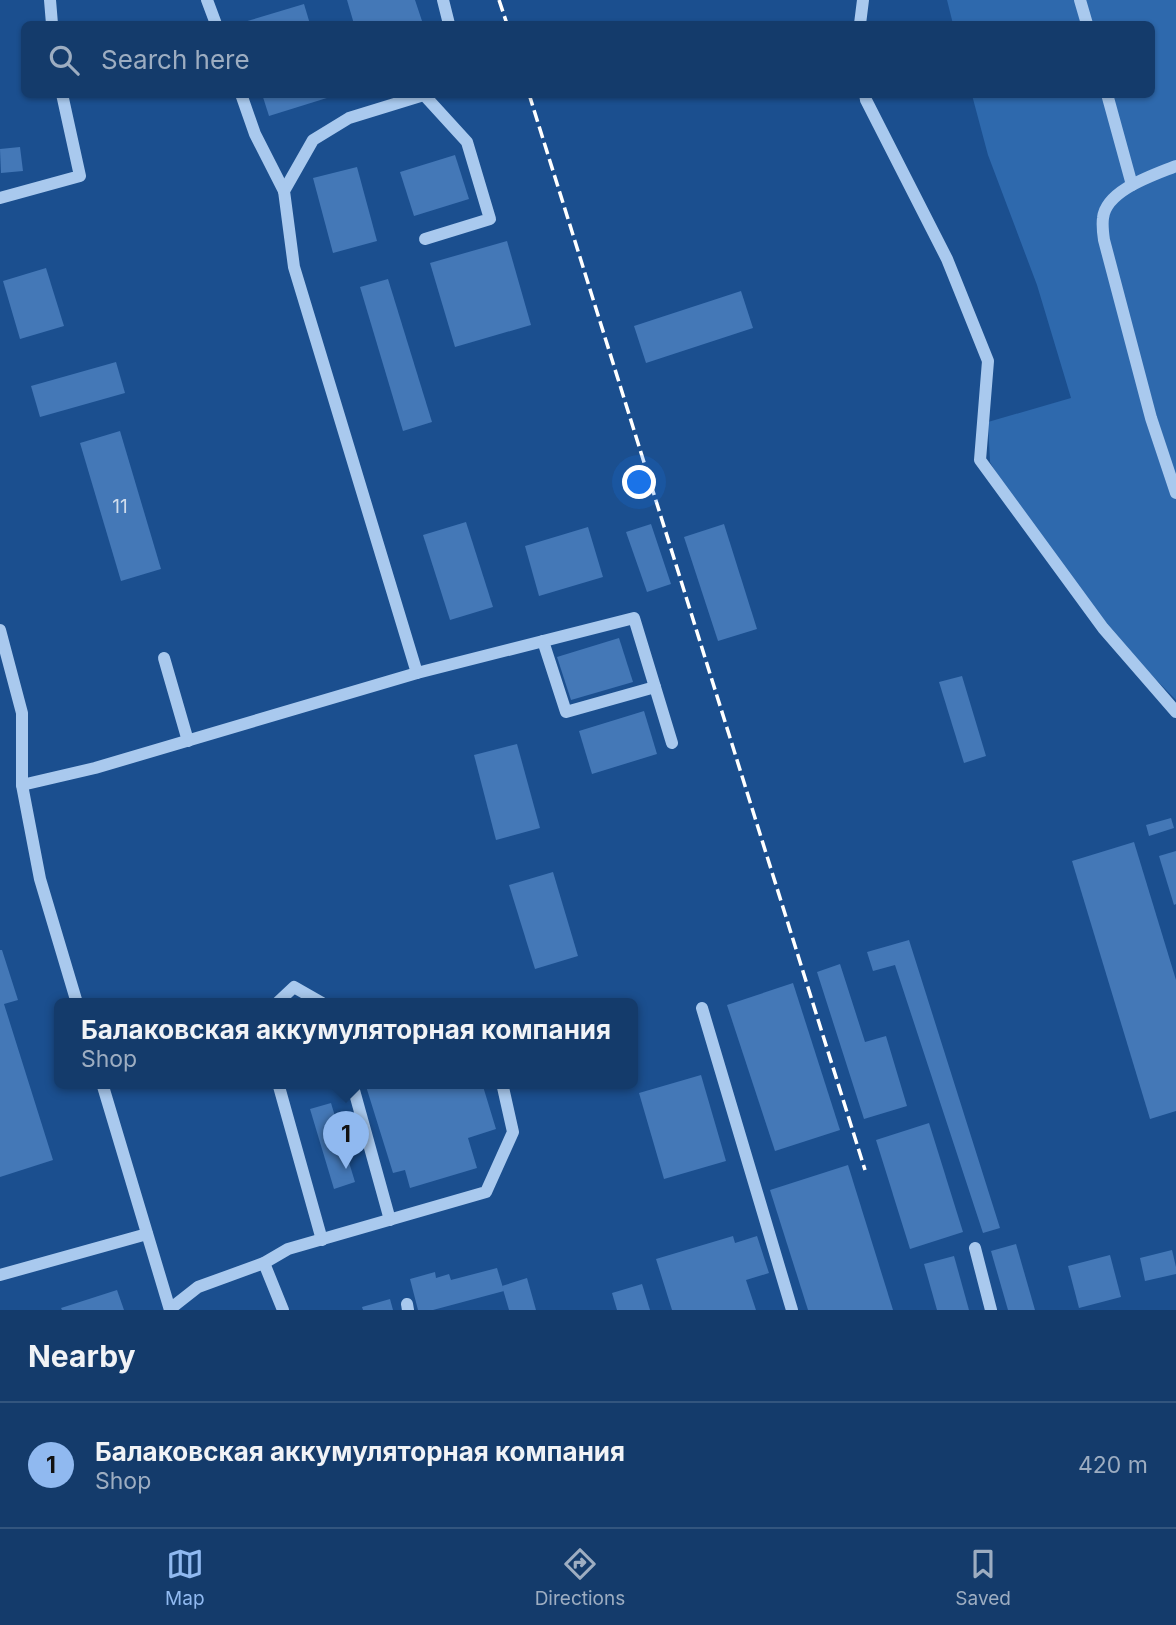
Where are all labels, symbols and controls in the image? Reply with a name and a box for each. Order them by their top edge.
search box [21,21,1155,98]
icon: search [45,41,83,79]
text: Search here [101,44,250,75]
your location [622,465,656,499]
house number: 11 [112,495,128,518]
popup [54,998,638,1089]
text: Балаковская аккумуляторная компания [81,1014,611,1045]
text: Shop [81,1045,137,1073]
pin: 1 [323,1111,369,1169]
text: Nearby [28,1338,136,1374]
text: Балаковская аккумуляторная компания [95,1436,625,1467]
text: 1 [46,1451,56,1479]
text: 420 m [1078,1451,1148,1479]
text: Shop [95,1467,151,1495]
tab: Map [165,1545,205,1610]
tab: Directions [535,1545,625,1610]
tab: Saved [955,1545,1011,1610]

